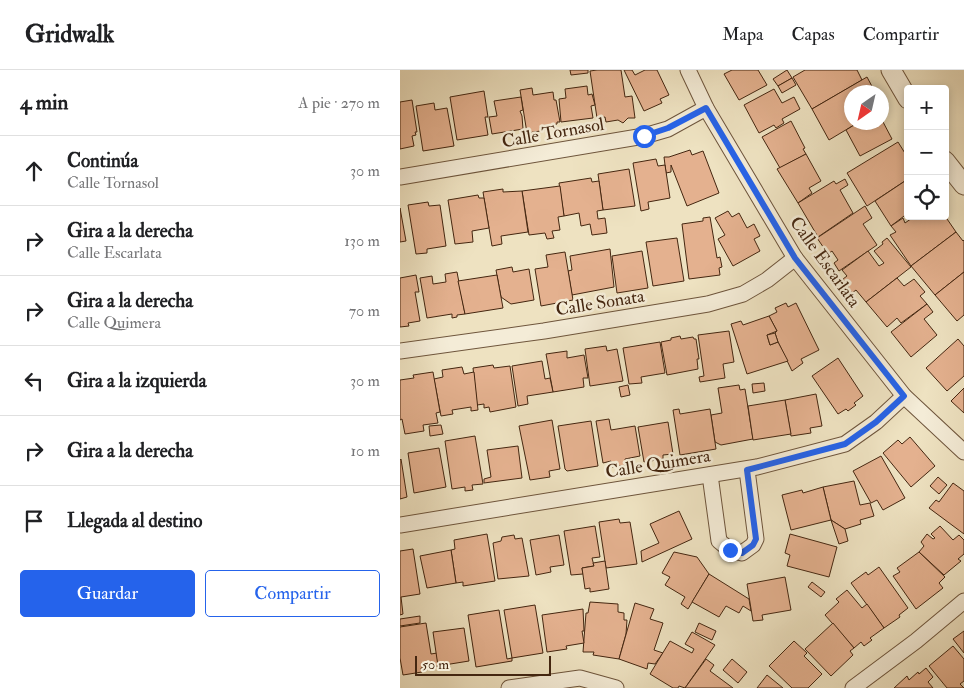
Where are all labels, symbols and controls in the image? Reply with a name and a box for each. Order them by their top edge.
text: Gridwalk [25,19,114,50]
text: Mapa [722,23,764,46]
text: Capas [792,23,835,46]
text: Compartir [863,23,939,46]
north arrow [844,85,889,130]
map controls [904,85,949,220]
button: + [904,85,949,130]
text: 4 min [20,89,68,116]
text: A pie · 270 m [298,93,380,113]
street label: Calle Tornasol [500,113,606,153]
route start [633,125,656,148]
button: − [904,130,949,175]
text: Continúa [67,149,138,173]
icon: ahead [20,157,48,185]
text: 30 m [350,161,380,181]
text: Calle Tornasol [67,173,159,193]
button: locate [904,175,949,220]
street label: Calle Escarlata [784,212,866,312]
text: Gira a la derecha [67,219,193,243]
icon: right [20,227,48,255]
text: 130 m [344,231,380,251]
text: Calle Escarlata [67,243,162,263]
street label: Calle Sonata [554,285,647,321]
text: Gira a la derecha [67,289,193,313]
icon: right [20,297,48,325]
text: 70 m [349,301,380,321]
text: Calle Quimera [67,313,161,333]
icon: left [20,367,48,395]
text: Gira a la izquierda [67,369,206,393]
text: 30 m [350,371,380,391]
icon: right [20,437,48,465]
text: Gira a la derecha [67,439,193,463]
text: 10 m [350,441,380,461]
street label: Calle Quimera [604,444,713,484]
icon: arrive [20,507,48,535]
text: Llegada al destino [67,509,202,533]
route end [719,539,742,562]
button: Guardar [20,570,195,617]
button: Compartir [205,570,380,617]
scale bar [415,653,551,676]
text: 50 m [422,656,449,673]

